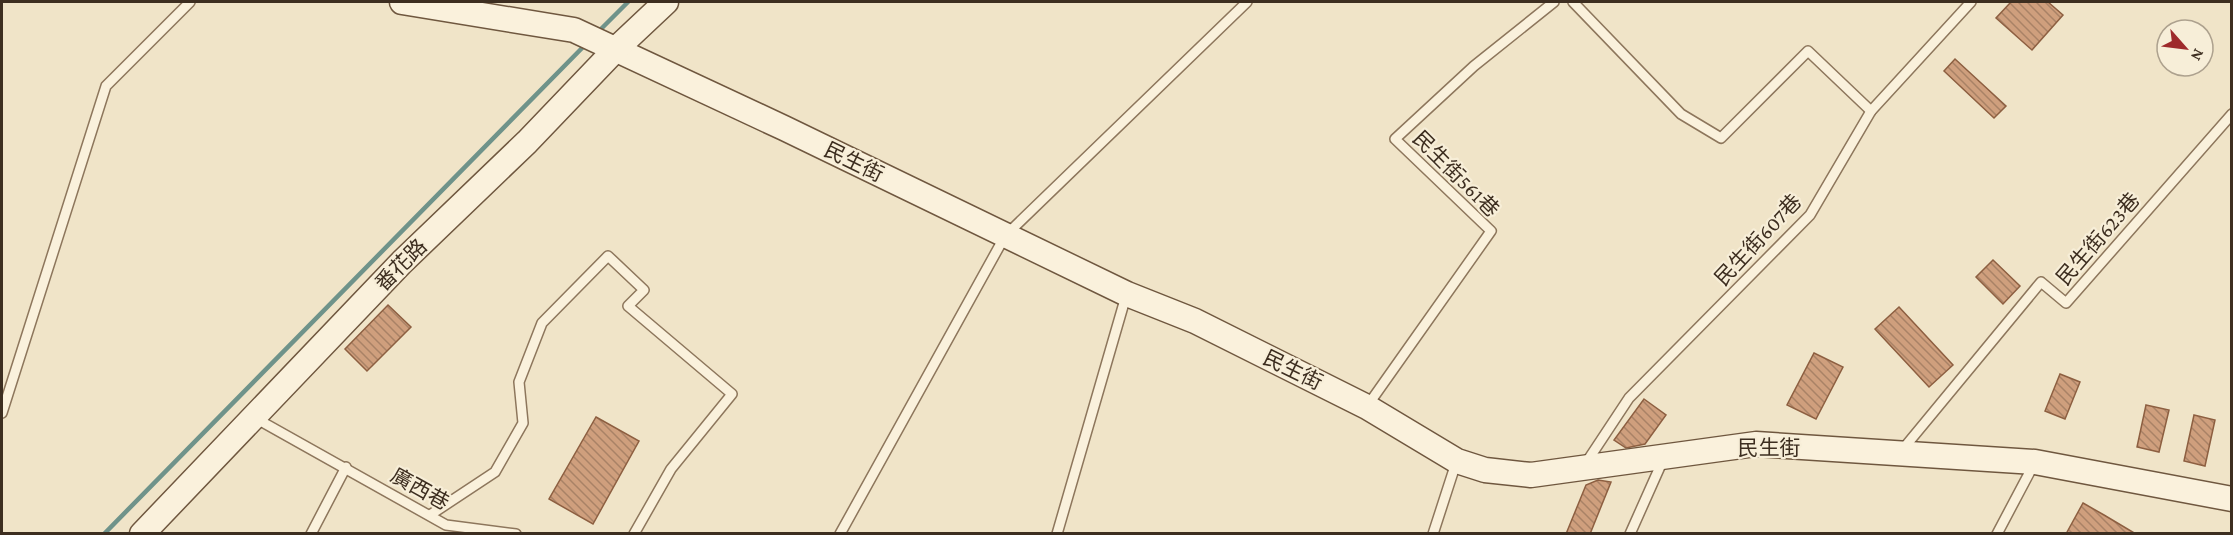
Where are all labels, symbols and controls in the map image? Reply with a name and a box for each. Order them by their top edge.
north arrow [2155,18,2215,78]
text: N [2188,46,2208,64]
street label: 民生街561巷 [1408,126,1504,222]
street label: 民生街 [820,137,888,187]
street label: 民生街623巷 [2051,188,2145,290]
street label: 民生街607巷 [1710,190,1806,290]
street label: 番花路 [370,234,432,296]
street label: 民生街 [1259,345,1327,395]
street label: 民生街 [1738,436,1801,460]
street label: 廣西巷 [387,463,453,515]

